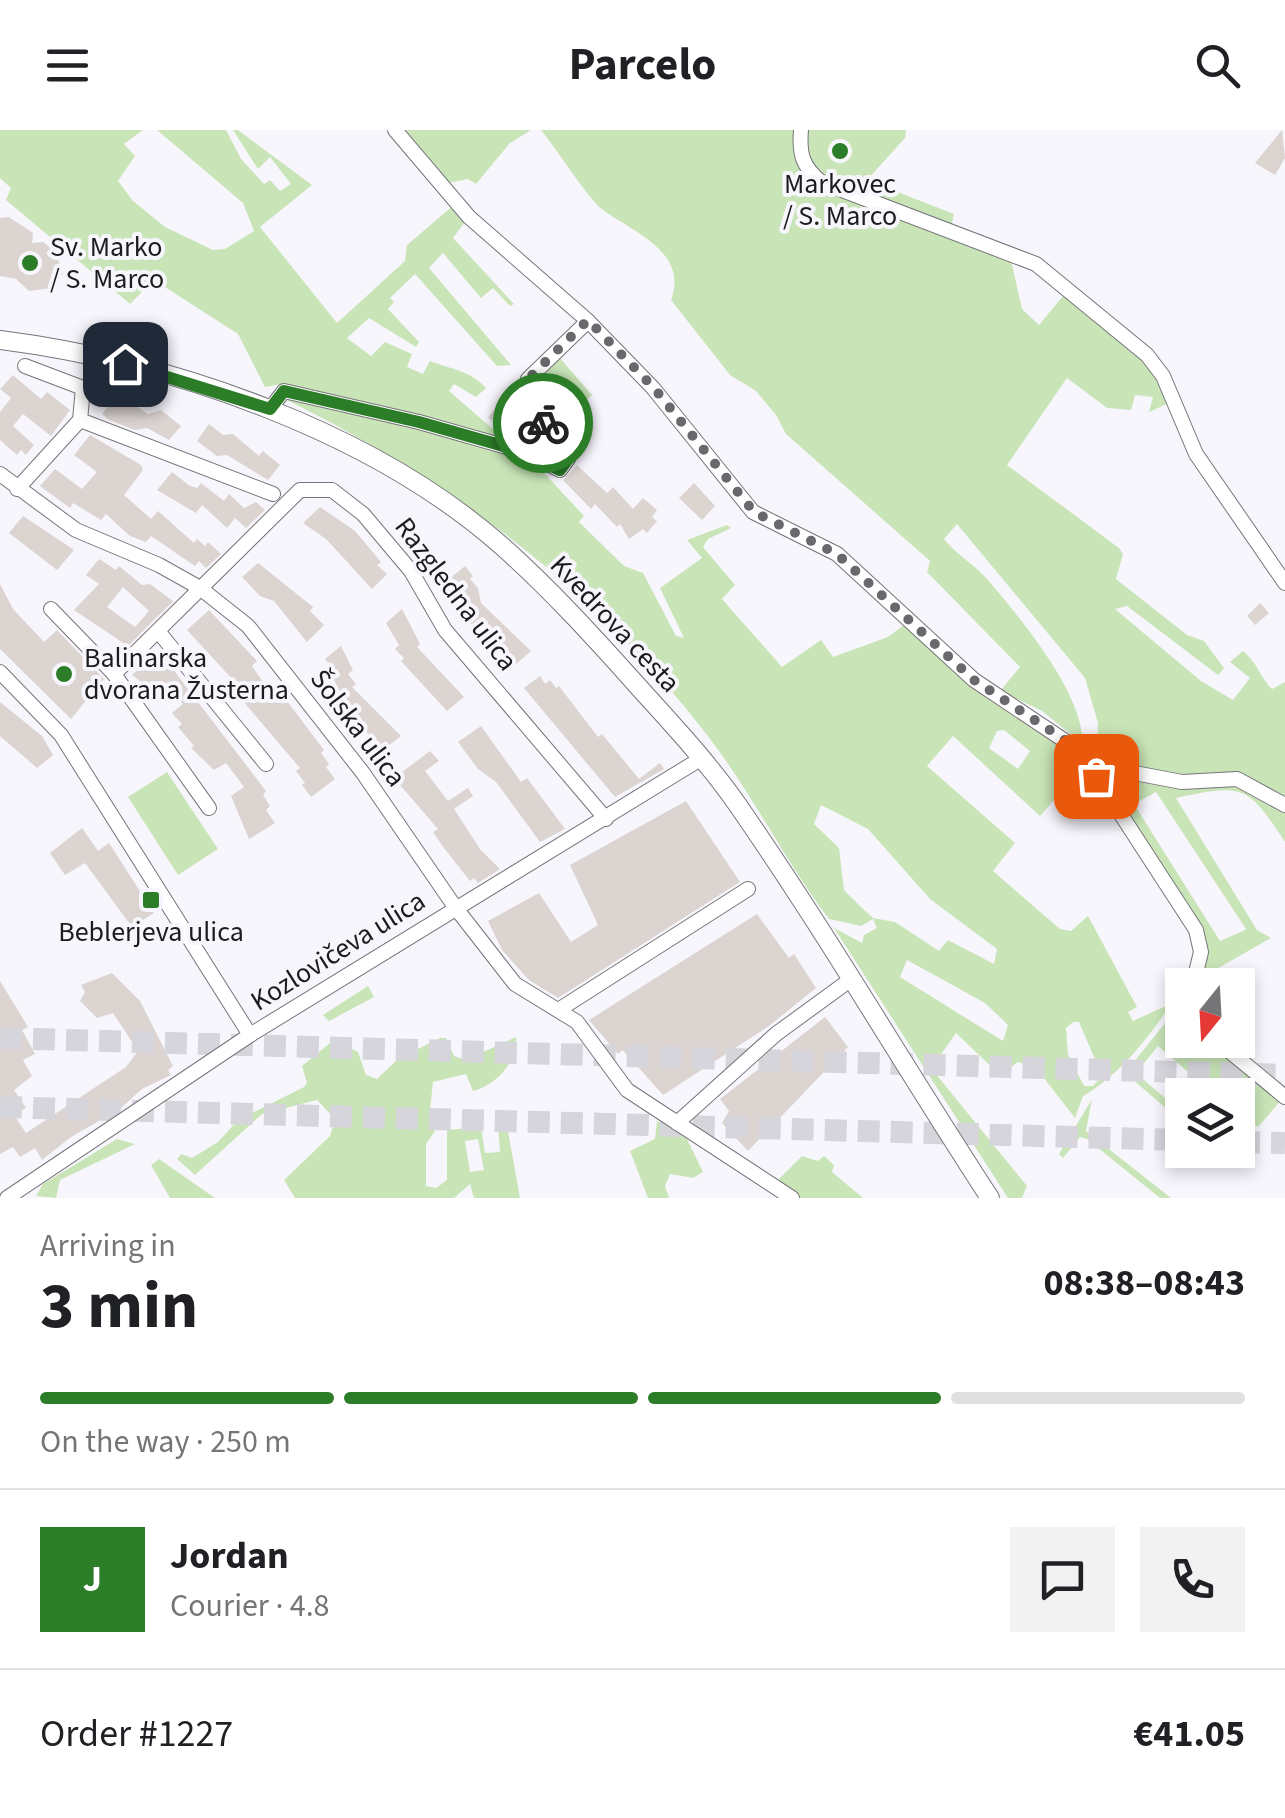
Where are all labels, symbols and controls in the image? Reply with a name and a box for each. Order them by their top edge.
text: Parcelo [569,33,716,97]
icon: menu [40,38,95,93]
icon: search [1190,38,1245,93]
marker: Markovec / S. Marco [829,140,851,162]
place label: Markovec / S. Marco [783,164,897,236]
place label: Sv. Marko / S. Marco [50,227,164,299]
marker: Sv. Marko / S. Marco [19,252,41,274]
pin [83,322,168,407]
icon: home [98,337,153,392]
courier [493,373,593,473]
icon: bike [516,396,571,451]
street label: Razgledna ulica [385,509,527,679]
street label: Kvedrova cesta [541,546,689,702]
place label: Balinarska dvorana Žusterna [84,638,289,710]
street label: Šolska ulica [300,661,416,795]
marker: Balinarska dvorana Žusterna [53,663,75,685]
pin [1054,734,1139,819]
icon: bag [1069,749,1124,804]
street label: Kozlovičeva ulica [243,881,433,1021]
marker: Beblerjeva ulica [140,889,162,911]
place label: Beblerjeva ulica [58,912,244,952]
north arrow [1165,968,1255,1058]
map controls [1165,968,1255,1168]
button: layers [1165,1078,1255,1168]
text: Arriving in [40,1223,176,1269]
text: 08:38–08:43 [1043,1256,1245,1310]
text: 3 min [40,1260,198,1353]
text: On the way · 250 m [40,1419,291,1465]
button: chat [1010,1527,1115,1632]
button: phone [1140,1527,1245,1632]
text: Jordan [170,1529,289,1583]
text: J [83,1552,102,1606]
text: Courier · 4.8 [170,1583,330,1629]
text: Order #1227 [40,1707,233,1761]
text: €41.05 [1133,1707,1245,1761]

